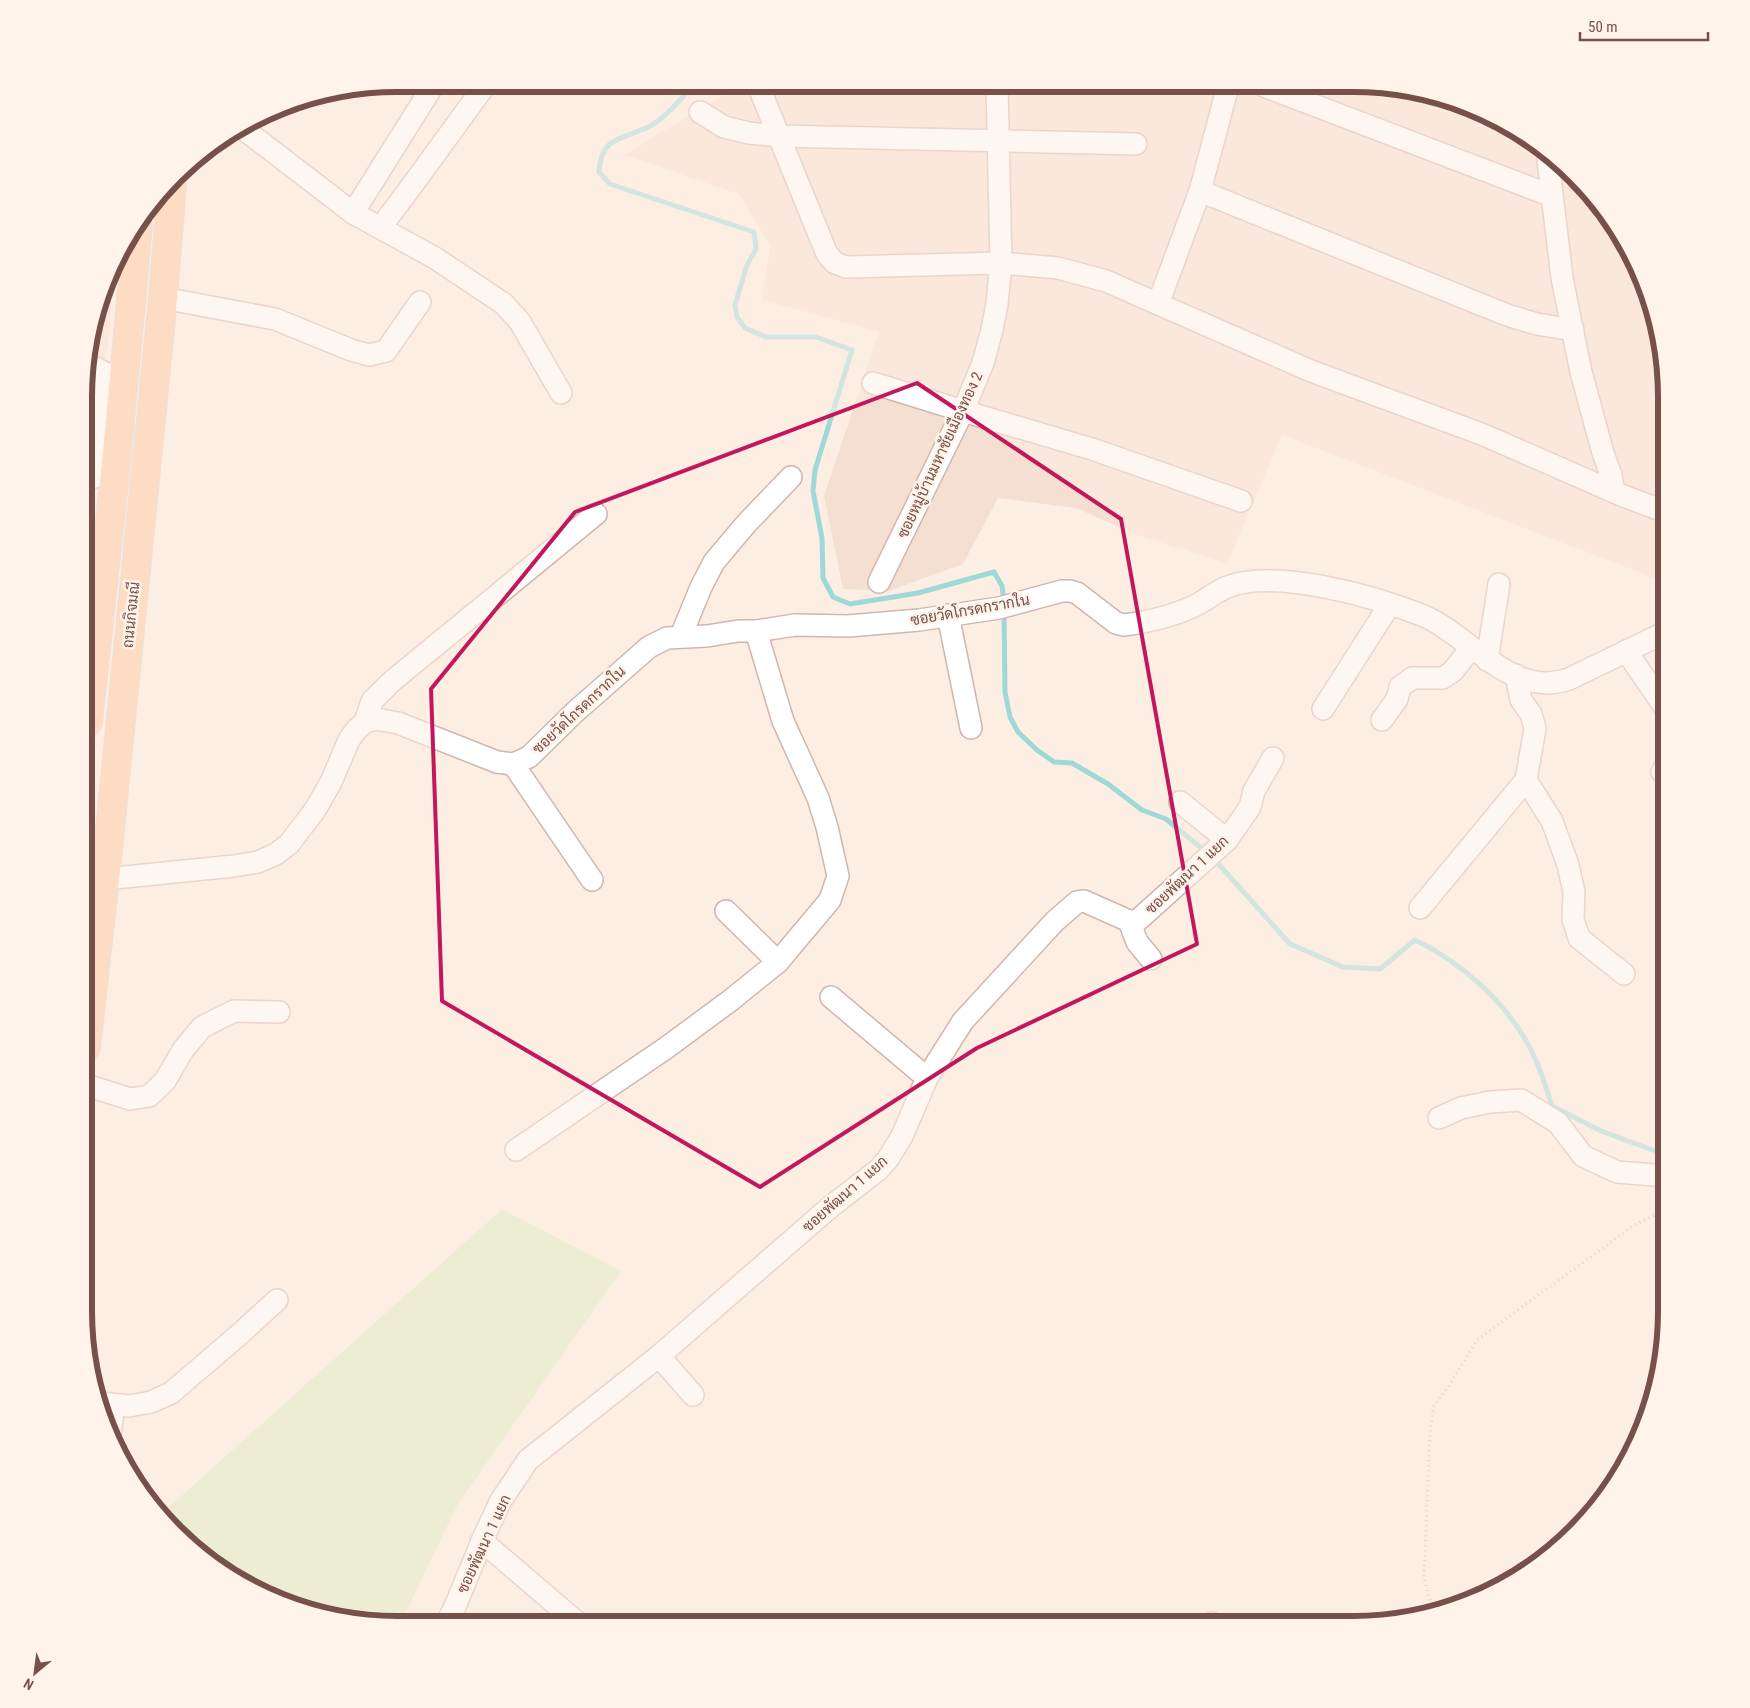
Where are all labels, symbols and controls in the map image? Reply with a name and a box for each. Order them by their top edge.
scale bar [1580,10,1708,42]
text: 50 m [1588,18,1618,36]
street label: ซอยหมู่บ้านมหาชัยเมืองทอง 2 [893,369,987,541]
street label: ถนนกิจมณี [118,581,143,649]
street label: ซอยวัดโกรดกรากใน [909,590,1031,629]
street label: ซอยวัดโกรดกรากใน [528,662,629,758]
street label: ซอยพัฒนา 1 แยก [1142,832,1232,918]
street label: ซอยพัฒนา 1 แยก [799,1152,891,1236]
street label: ซอยพัฒนา 1 แยก [453,1492,515,1596]
north arrow [10,1648,60,1698]
text: N [21,1675,36,1693]

